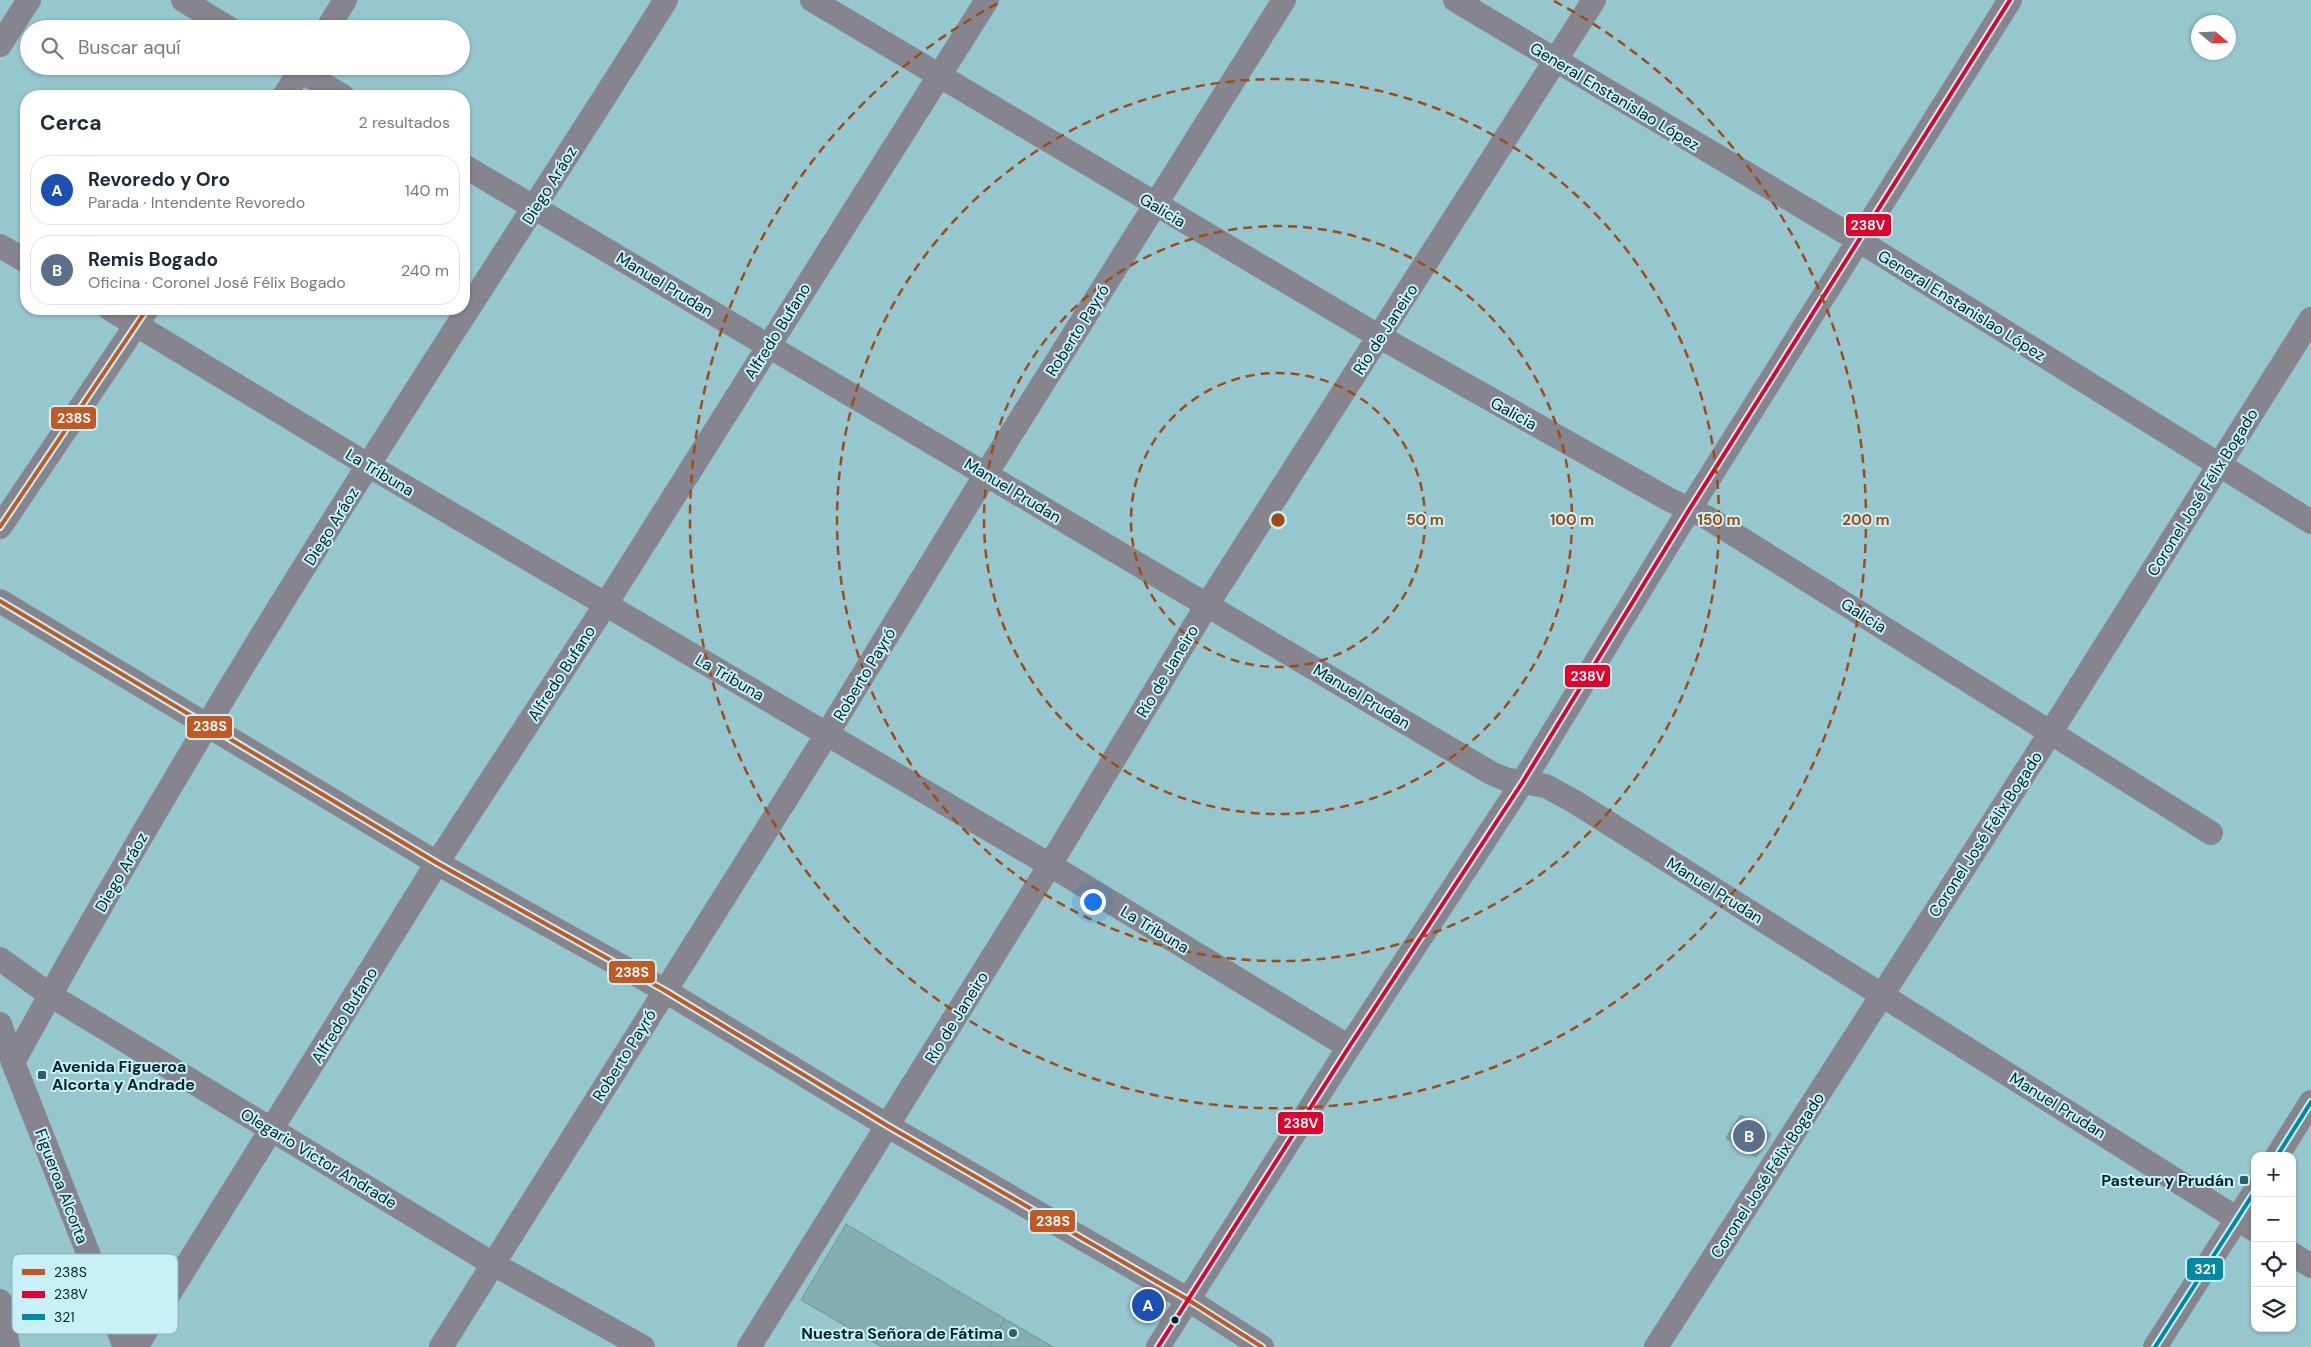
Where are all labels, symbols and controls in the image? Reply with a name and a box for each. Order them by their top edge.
north arrow [2191,15,2236,60]
search box [20,20,470,75]
icon: search [38,34,66,62]
text: Buscar aquí [78,35,181,60]
street label: General Enstanislao López [1526,37,1703,155]
text: Cerca [40,109,102,137]
text: 2 resultados [359,112,450,133]
street label: Diego Aráoz [517,142,582,228]
text: Revoredo y Oro [88,167,230,192]
text: A [51,180,63,201]
text: 140 m [405,180,449,201]
street label: Galicia [1136,189,1190,232]
text: Parada · Intendente Revoredo [88,192,305,213]
line badge: 238V [1845,213,1892,237]
text: 238V [1851,216,1886,234]
street label: General Enstanislao López [1874,245,2050,366]
text: Remis Bogado [88,247,218,272]
street label: Manuel Prudan [612,247,717,322]
text: B [52,260,62,281]
text: 240 m [401,260,449,281]
text: Oficina · Coronel José Félix Bogado [88,272,346,293]
street label: Alfredo Bufano [740,279,815,383]
street label: Roberto Payró [1041,280,1114,380]
street label: Río de Janeiro [1348,280,1423,379]
street label: Galicia [1487,392,1541,435]
street label: Coronel José Félix Bogado [2142,404,2263,580]
line badge: 238S [50,406,97,430]
text: 238S [57,409,91,427]
street label: La Tribuna [342,444,418,501]
street label: Manuel Prudan [960,453,1065,528]
street label: Diego Aráoz [299,483,364,569]
text: 50 m [1406,510,1444,530]
text: 100 m [1550,510,1594,530]
text: 150 m [1698,510,1741,530]
text: 200 m [1842,510,1890,530]
centre of rings [1269,511,1287,529]
street label: Galicia [1837,593,1890,638]
street label: Río de Janeiro [1132,621,1203,721]
street label: Alfredo Bufano [523,622,600,725]
street label: Roberto Payró [828,624,900,725]
street label: La Tribuna [691,649,768,706]
street label: Manuel Prudan [1309,659,1414,734]
line badge: 238V [1564,664,1611,688]
text: 238V [1571,667,1606,685]
line badge: 238S [186,715,233,739]
text: 238S [193,717,227,735]
street label: Coronel José Félix Bogado [1924,747,2047,921]
street label: Diego Aráoz [90,829,153,916]
street label: Manuel Prudan [1663,852,1767,928]
your location [1080,889,1106,915]
street label: La Tribuna [1117,901,1193,958]
line badge: 238S [608,960,656,984]
street label: Alfredo Bufano [307,963,382,1067]
text: 238S [615,963,649,981]
street label: Río de Janeiro [920,968,993,1067]
street label: Roberto Payró [588,1005,661,1105]
place label: Avenida Figueroa Alcorta y Andrade [52,1056,195,1095]
street label: Manuel Prudan [2006,1067,2110,1143]
marker: Avenida Figueroa Alcorta y Andrade [36,1069,48,1081]
street label: Coronel José Félix Bogado [1706,1088,1828,1262]
street label: Olegario Víctor Andrade [237,1103,401,1213]
line badge: 238V [1277,1111,1324,1135]
text: 238V [1284,1114,1319,1132]
pin: B [1733,1117,1765,1155]
street label: Figueroa Alcorta [30,1126,93,1247]
map controls [2251,1152,2296,1332]
button: + [2251,1152,2296,1197]
place label: Pasteur y Prudán [2101,1170,2234,1191]
marker: Pasteur y Prudán [2238,1174,2250,1186]
button: − [2251,1197,2296,1242]
line badge: 238S [1029,1209,1076,1233]
text: 238S [1036,1212,1070,1230]
button: locate [2251,1242,2296,1287]
legend [12,1254,178,1334]
line badge: 321 [2186,1257,2224,1281]
text: 321 [2194,1260,2216,1278]
text: 238S [54,1263,87,1281]
text: 238V [54,1285,88,1303]
pin: A [1132,1286,1164,1324]
button: layers [2251,1287,2296,1332]
text: 321 [54,1308,75,1326]
unlabelled marker [1170,1315,1180,1325]
place label: Nuestra Señora de Fátima [801,1323,1003,1344]
marker: Nuestra Señora de Fátima [1007,1327,1019,1339]

